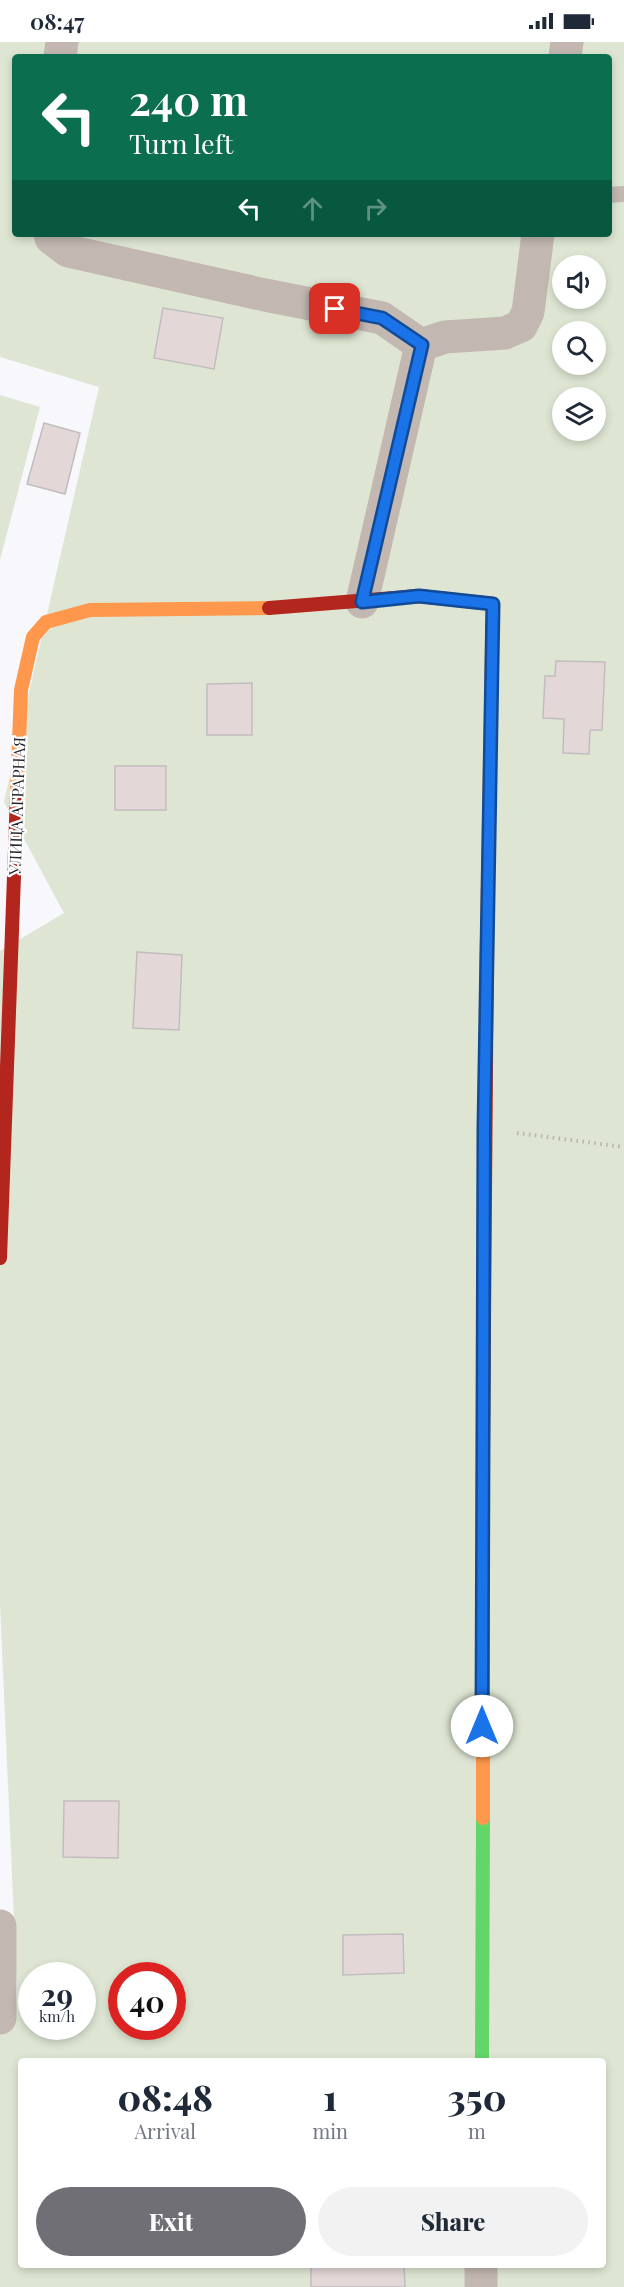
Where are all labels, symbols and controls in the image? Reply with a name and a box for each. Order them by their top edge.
text: 08:47 [30,6,84,36]
text: 240 m [129,71,248,127]
icon: left [30,78,108,156]
text: Turn left [129,125,233,161]
icon: left [233,192,266,225]
icon: ahead [296,192,329,225]
icon: right [359,192,392,225]
map controls [552,255,606,441]
button: sound [552,255,606,309]
pin [309,283,360,334]
icon: arrive [318,292,351,325]
button: search [552,321,606,375]
button: layers [552,387,606,441]
street label: УЛИЦА АГРАРНАЯ [4,737,29,876]
position arrow [450,1694,514,1758]
speed limit sign: 40 [108,1962,186,2040]
text: 29 [41,1974,73,2014]
text: km/h [39,2006,75,2026]
text: 08:48 [118,2072,213,2120]
text: 1 [323,2072,337,2120]
text: 350 [448,2072,506,2120]
text: Arrival [134,2117,196,2144]
text: min [312,2117,348,2144]
text: m [468,2117,486,2144]
button: Exit [36,2187,306,2256]
button: Share [318,2187,588,2256]

